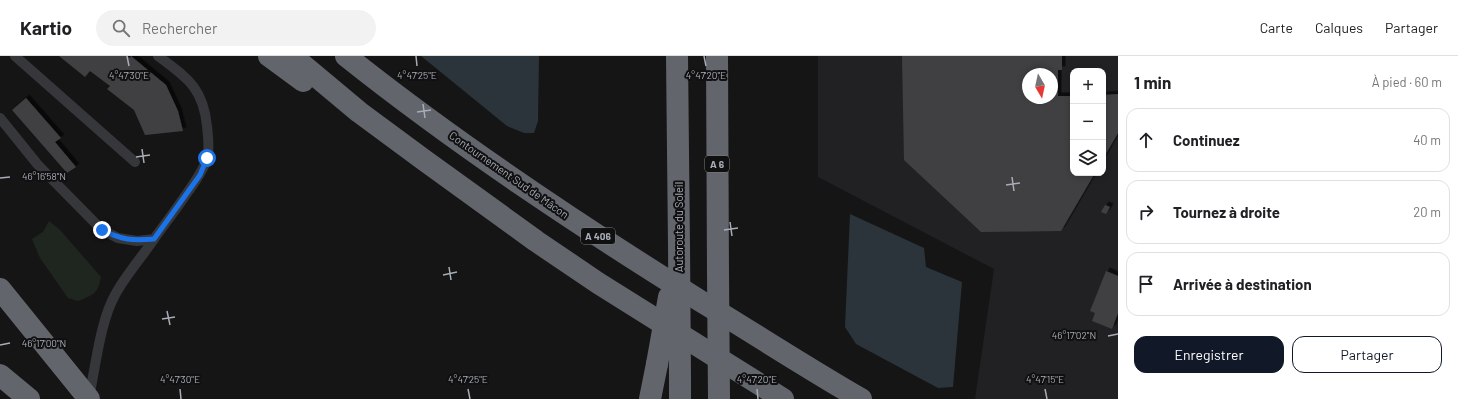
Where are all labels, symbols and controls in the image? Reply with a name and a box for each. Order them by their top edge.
search box [96,10,376,46]
text: Kartio [20,16,72,39]
icon: search [110,17,132,39]
text: Rechercher [142,19,218,37]
text: Carte [1260,19,1293,36]
text: Calques [1315,19,1363,36]
text: Partager [1385,19,1438,36]
north arrow [1022,68,1058,104]
map controls [1070,68,1106,176]
button: + [1070,68,1106,104]
text: 4°47'30"E [109,69,149,81]
text: 4°47'25"E [397,69,437,81]
text: 4°47'20"E [686,69,726,81]
text: 1 min [1134,72,1171,92]
text: À pied · 60 m [1372,74,1442,90]
button: − [1070,104,1106,140]
street label: Contournement Sud de Mâcon [447,128,571,221]
icon: ahead [1135,129,1157,151]
text: Continuez [1173,131,1240,149]
text: 40 m [1413,132,1441,148]
button: layers [1070,140,1106,176]
route start [198,149,216,167]
road number: A 6 [705,156,729,172]
text: 46°16'58"N [22,170,66,182]
street label: Autoroute du Soleil [672,182,685,272]
icon: right [1135,201,1157,223]
text: Tournez à droite [1173,203,1280,221]
text: 20 m [1413,204,1441,220]
route end [93,221,111,239]
road number: A 406 [581,228,615,244]
icon: arrive [1135,273,1157,295]
text: Arrivée à destination [1173,275,1312,293]
text: 46°17'02"N [1052,329,1096,341]
button: Enregistrer [1134,336,1284,373]
button: Partager [1292,336,1442,373]
text: 46°17'00"N [22,337,66,349]
text: 4°47'30"E [160,373,200,385]
text: 4°47'25"E [448,373,488,385]
text: 4°47'20"E [737,373,777,385]
text: 4°47'15"E [1026,373,1064,385]

